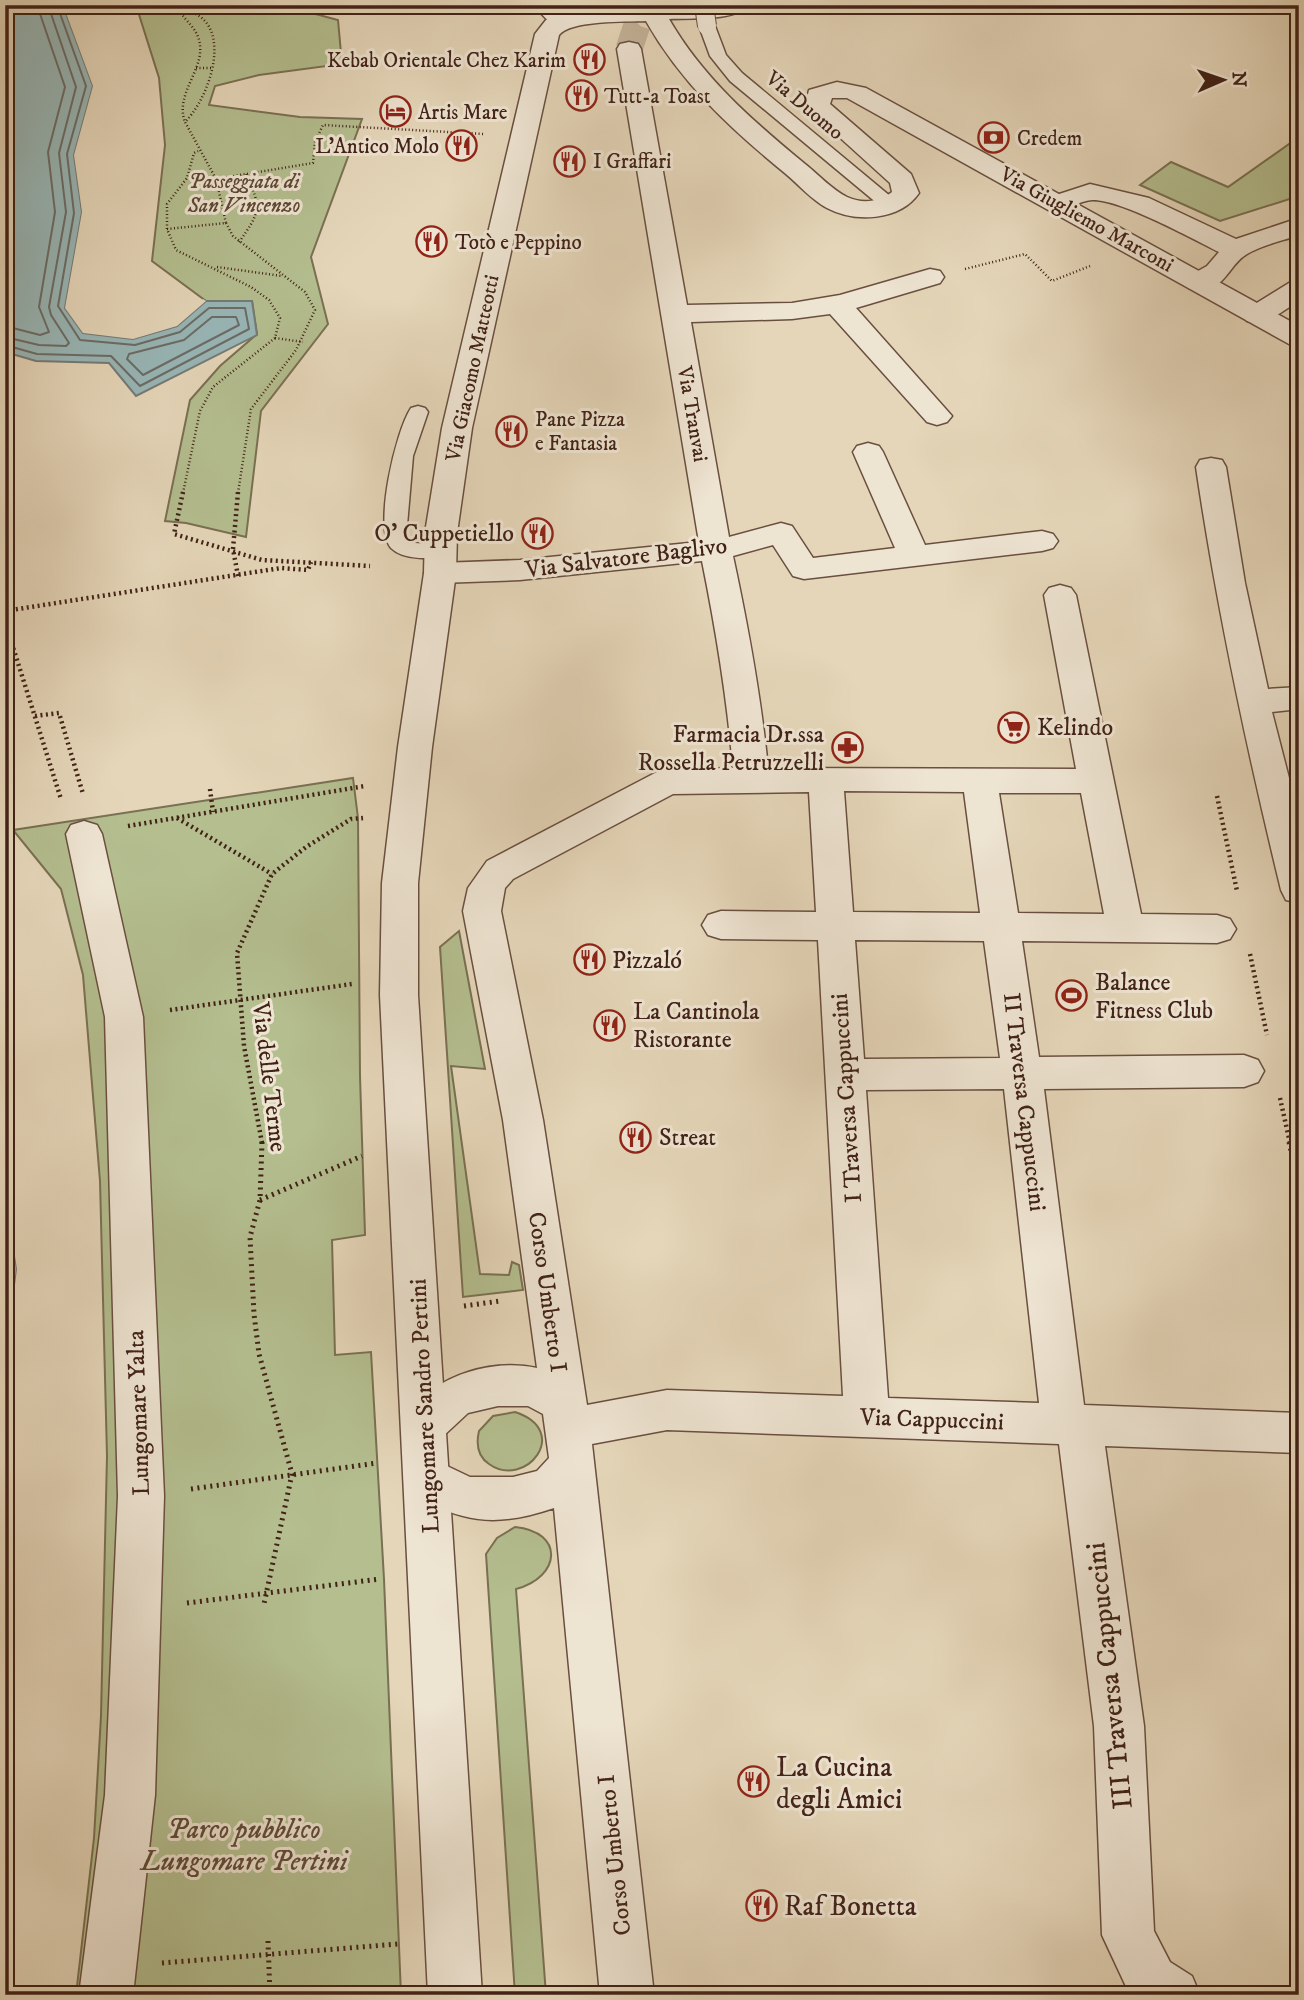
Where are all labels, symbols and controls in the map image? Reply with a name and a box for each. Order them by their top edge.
restaurant icon: Kebab Orientale Chez Karim [572,43,606,77]
north arrow [1188,46,1258,116]
place label: Kebab Orientale Chez Karim [327,48,566,74]
street label: Via Duomo [759,65,849,146]
text: N [1227,71,1250,88]
restaurant icon: Tutt-a Toast [564,79,598,113]
place label: Tutt-a Toast [604,84,711,110]
hotel icon: Artis Mare [378,95,412,129]
place label: Artis Mare [418,100,508,126]
bank icon: Credem [977,121,1011,155]
place label: Credem [1017,126,1083,152]
restaurant icon: L'Antico Molo [445,129,479,163]
place label: L'Antico Molo [315,134,439,160]
restaurant icon: I Graffari [553,144,587,178]
place label: I Graffari [593,149,671,175]
street label: Via Giugliemo Marconi [994,161,1178,278]
park label: Passeggiata di San Vincenzo [187,169,301,219]
restaurant icon: Totò e Peppino [415,225,449,259]
place label: Totò e Peppino [455,230,582,256]
street label: Via Giacomo Matteotti [440,273,505,465]
street label: Via Tranvai [671,363,713,464]
place label: Pane Pizza e Fantasia [535,407,625,457]
restaurant icon: Pane Pizza e Fantasia [495,414,529,448]
restaurant icon: O' Cuppetiello [520,516,554,550]
place label: O' Cuppetiello [374,519,514,549]
street label: Via Salvatore Baglivo [523,531,729,585]
supermarket icon: Kelindo [997,710,1031,744]
place label: Kelindo [1037,713,1113,743]
place label: Farmacia Dr.ssa Rossella Petruzzelli [638,720,825,778]
pharmacy icon: Farmacia Dr.ssa Rossella Petruzzelli [830,731,864,765]
restaurant icon: Pizzaló [572,943,606,977]
place label: Pizzaló [612,946,682,976]
place label: Balance Fitness Club [1095,968,1213,1026]
sports icon: Balance Fitness Club [1055,979,1089,1013]
street label: II Traversa Cappuccini [996,991,1052,1213]
street label: I Traversa Cappuccini [825,992,869,1204]
place label: La Cantinola Ristorante [633,997,760,1055]
street label: Via delle Terme [245,1000,293,1154]
restaurant icon: La Cantinola Ristorante [593,1008,627,1042]
restaurant icon: Streat [619,1120,653,1154]
place label: Streat [659,1123,716,1153]
street label: Corso Umberto I [521,1210,573,1374]
street label: Lungomare Sandro Pertini [403,1278,447,1534]
street label: Lungomare Yalta [121,1329,157,1496]
street label: Via Cappuccini [859,1402,1004,1438]
street label: III Traversa Cappuccini [1078,1541,1141,1811]
place label: La Cucina degli Amici [776,1750,902,1817]
restaurant icon: La Cucina degli Amici [736,1765,770,1799]
street label: Corso Umberto I [592,1773,638,1937]
park label: Parco pubblico Lungomare Pertini [139,1812,349,1879]
restaurant icon: Raf Bonetta [744,1888,778,1922]
place label: Raf Bonetta [784,1889,917,1924]

